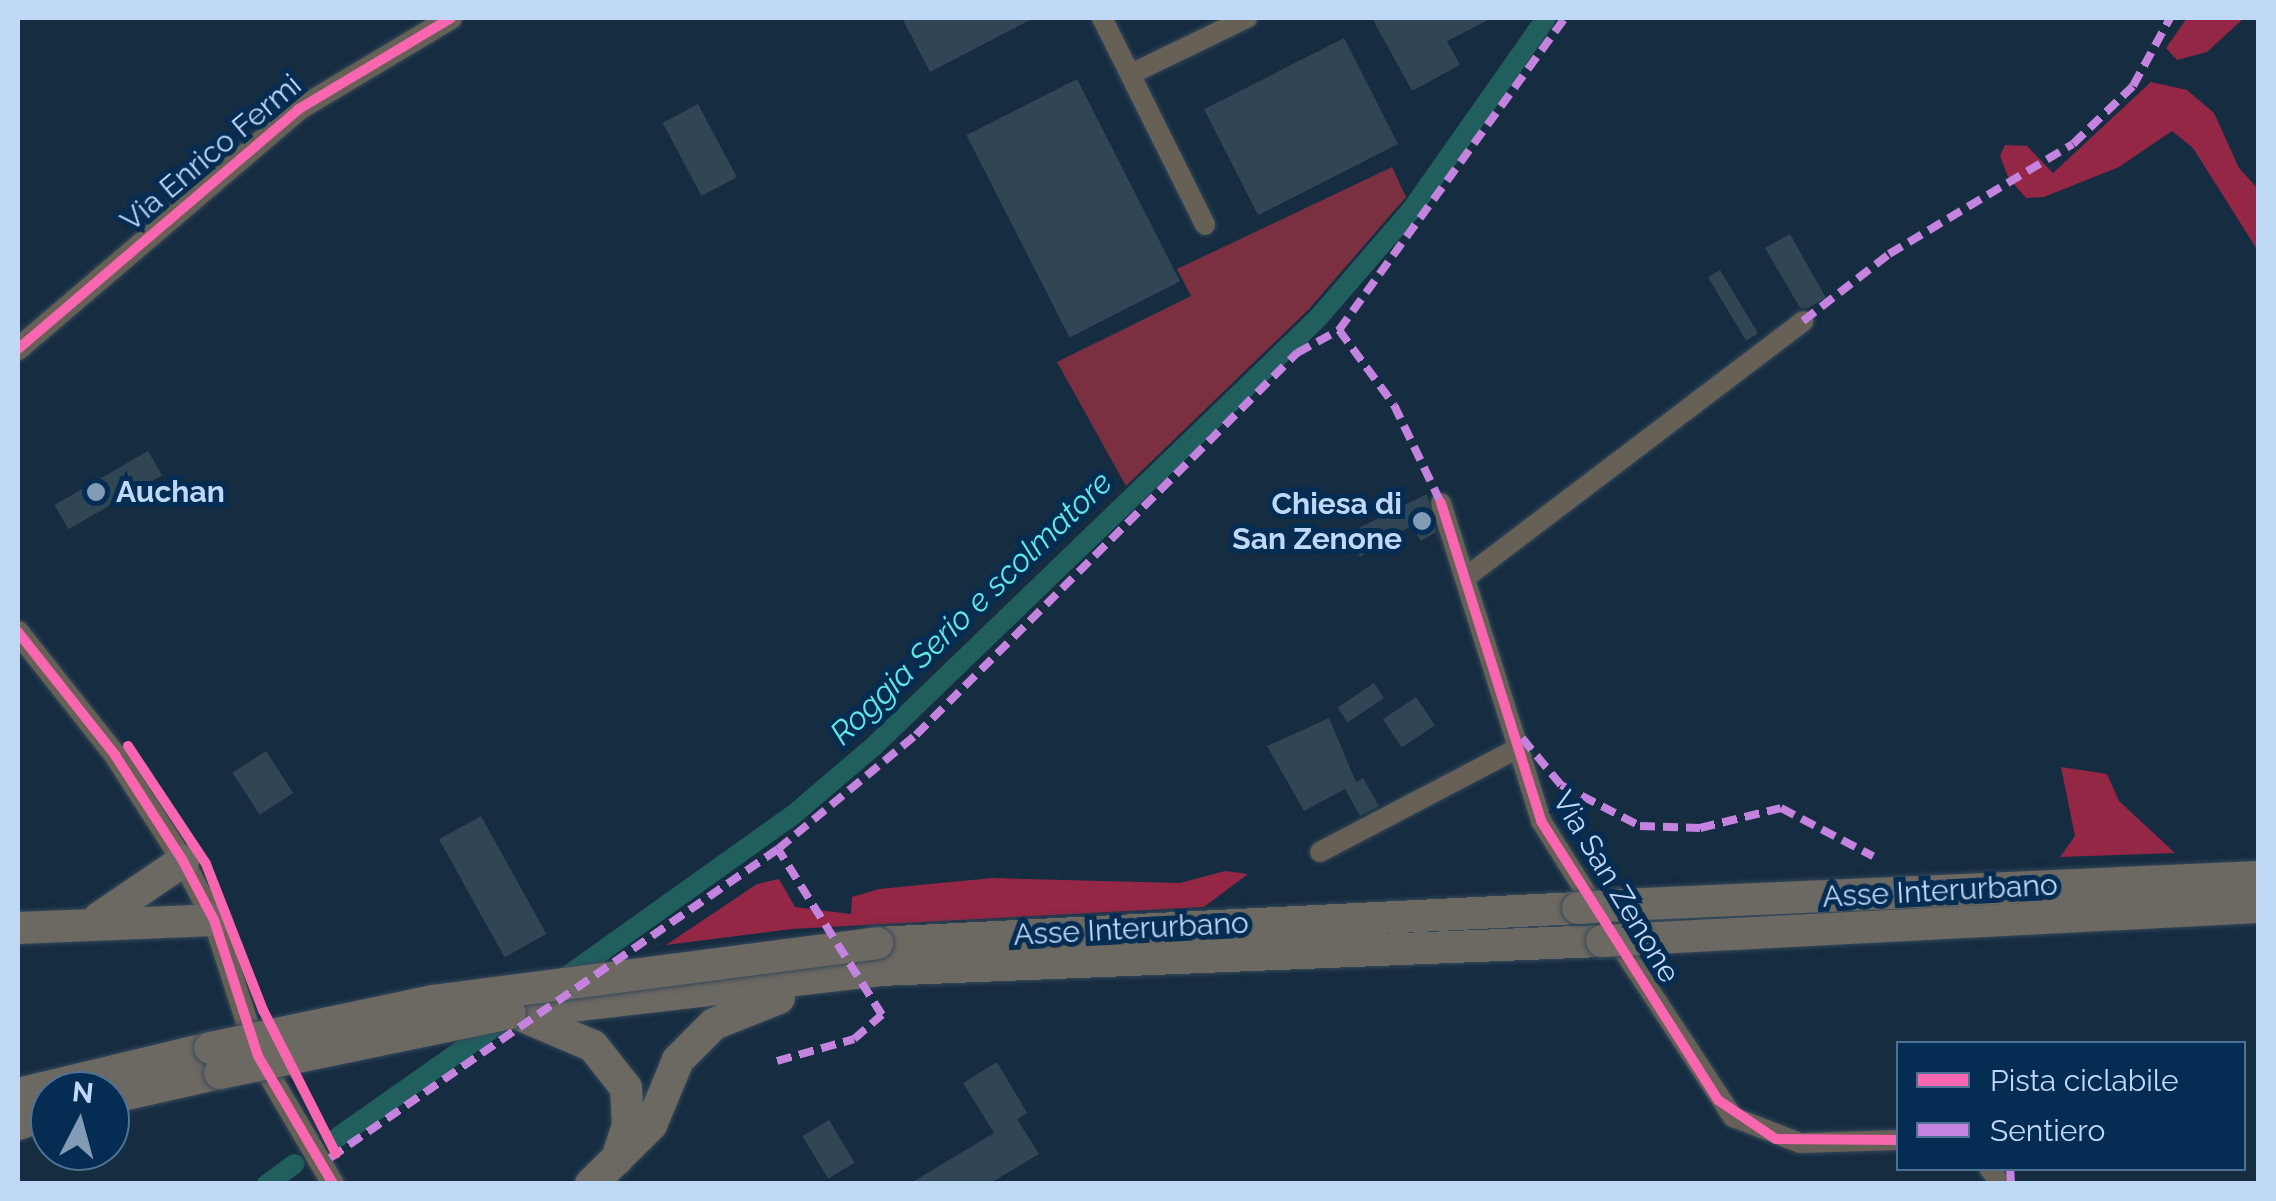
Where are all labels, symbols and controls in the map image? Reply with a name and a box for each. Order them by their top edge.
street label: Via Enrico Fermi [114,67,308,239]
water label: Roggia Serio e scolmatore [822,463,1120,753]
place label: Auchan [116,474,225,510]
marker: Auchan [85,481,107,503]
place label: Chiesa di San Zenone [1232,486,1402,556]
marker: Chiesa di San Zenone [1411,510,1433,532]
street label: Via San Zenone [1545,785,1687,989]
street label: Asse Interurbano [1821,867,2059,915]
street label: Asse Interurbano [1012,905,1250,953]
legend [1896,1041,2246,1171]
text: Pista ciclabile [1990,1063,2179,1098]
north arrow [30,1071,130,1171]
text: N [71,1075,95,1110]
text: Sentiero [1990,1113,2105,1148]

